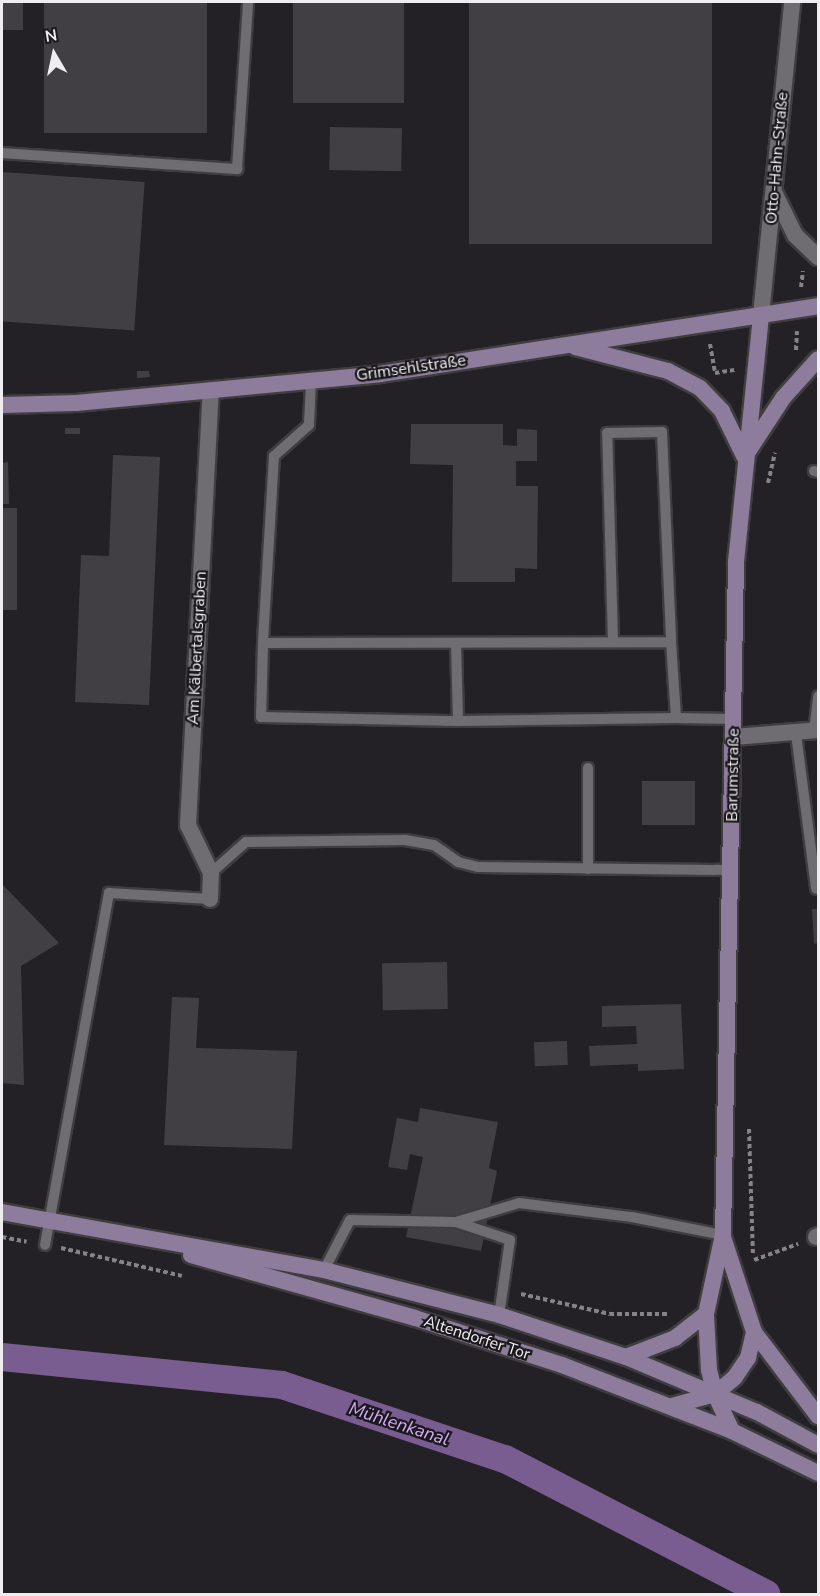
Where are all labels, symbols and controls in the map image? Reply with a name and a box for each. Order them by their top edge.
north arrow [24,24,84,84]
text: N [44,24,59,48]
street label: Otto-Hahn-Straße [762,91,792,225]
street label: Grimsehlstraße [355,351,467,385]
street label: Am Kälbertalsgraben [183,571,211,725]
street label: Barumstraße [723,728,743,822]
street label: Altendorfer Tor [422,1312,532,1364]
water label: Mühlenkanal [346,1398,452,1450]

